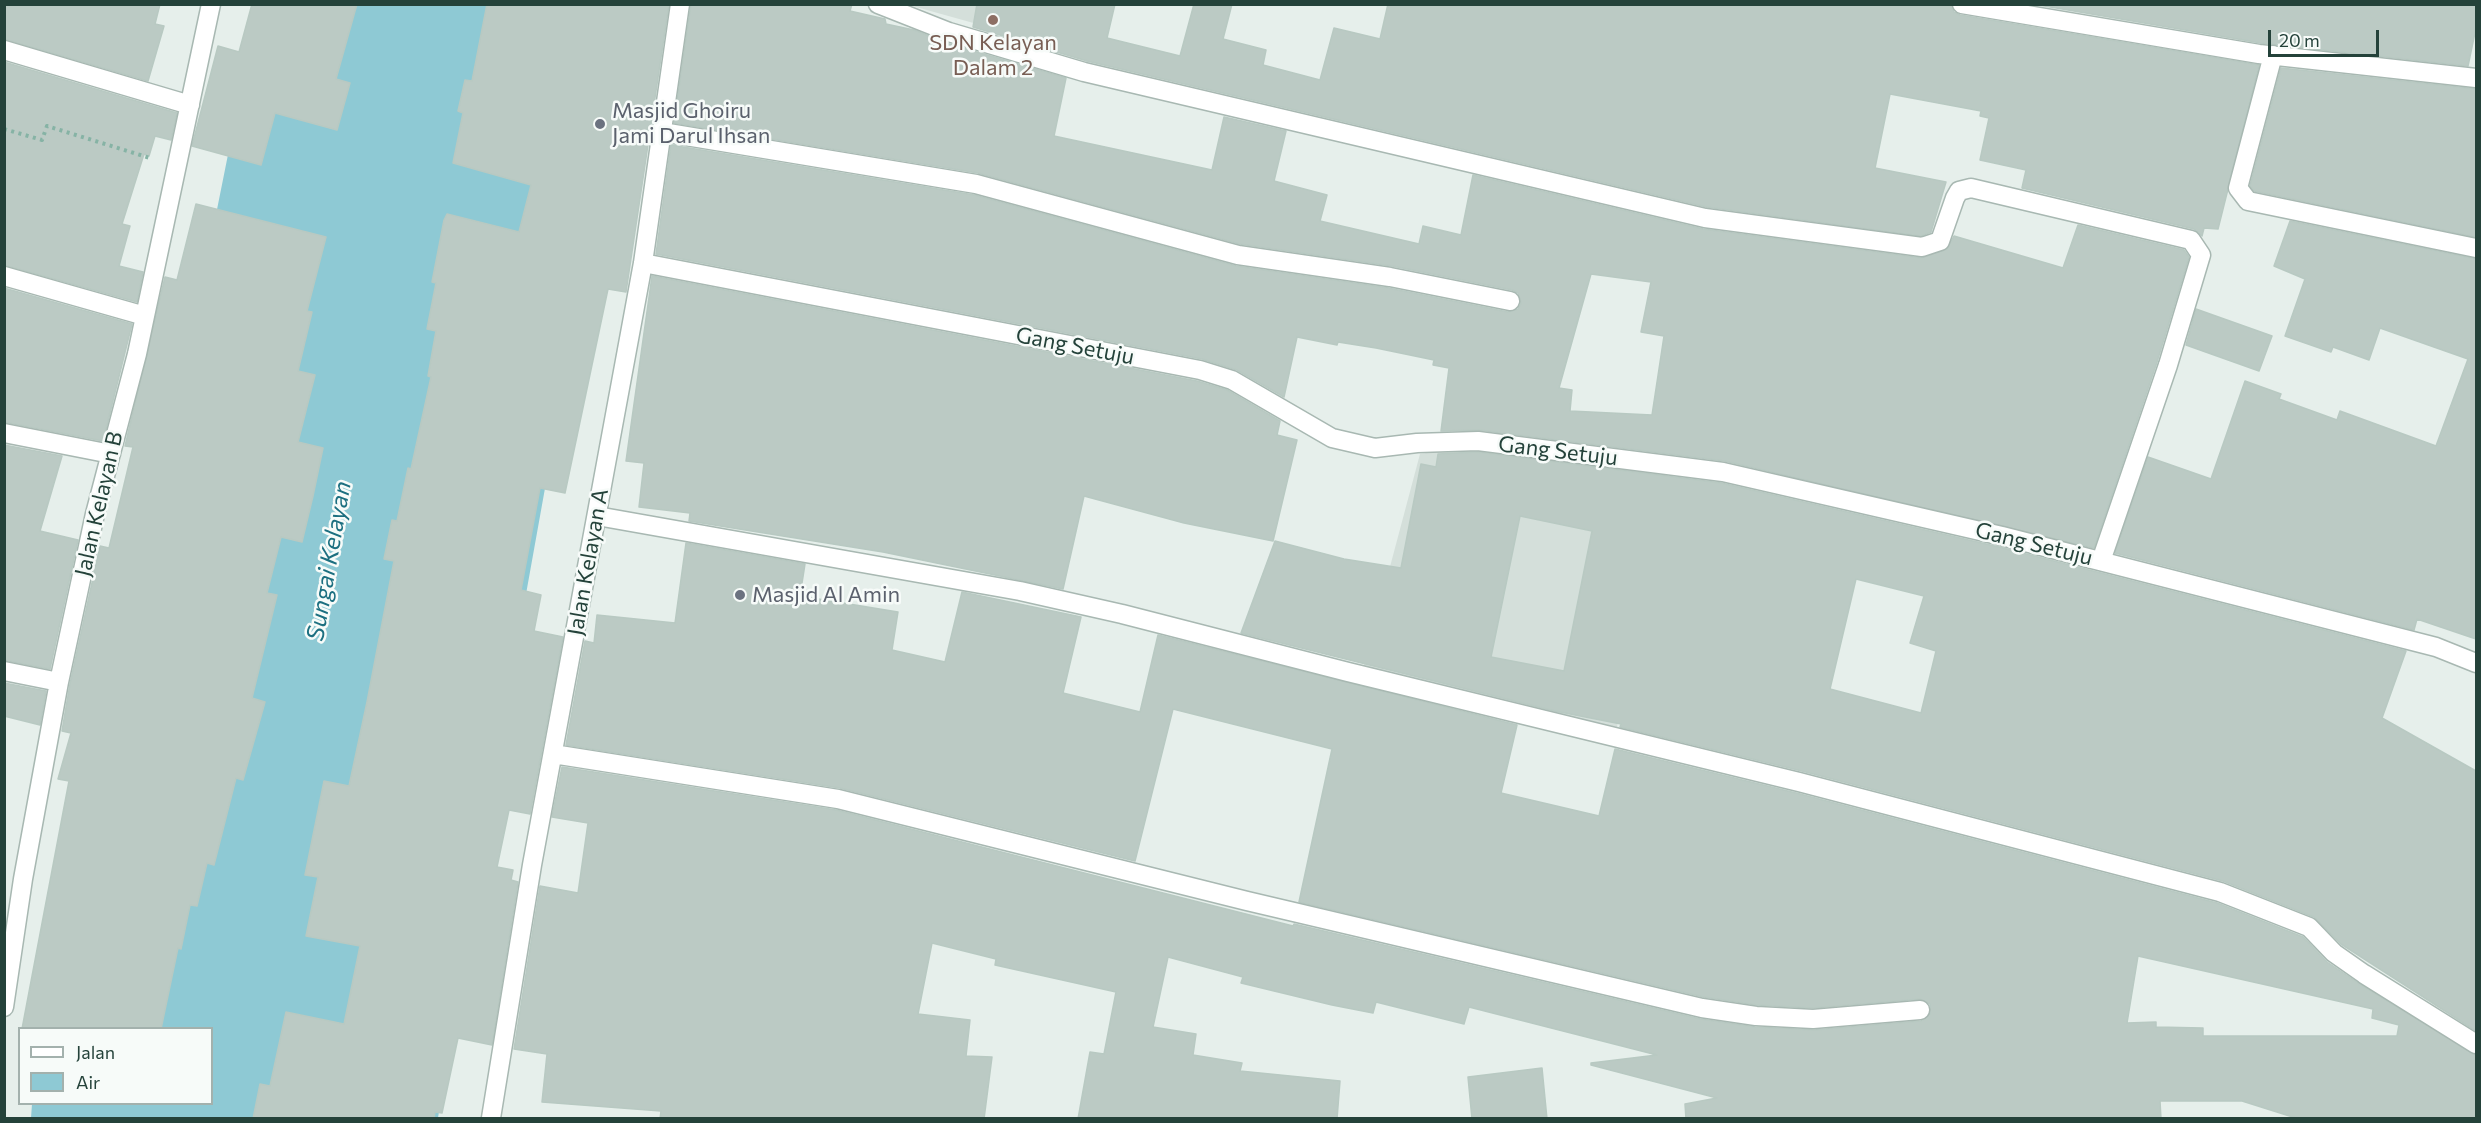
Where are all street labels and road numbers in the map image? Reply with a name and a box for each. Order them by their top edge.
street label: Gang Setuju [1014,322,1136,370]
street label: Jalan Kelayan B [69,429,129,579]
street label: Gang Setuju [1497,431,1619,471]
street label: Jalan Kelayan A [562,486,614,638]
street label: Gang Setuju [1973,517,2095,571]

